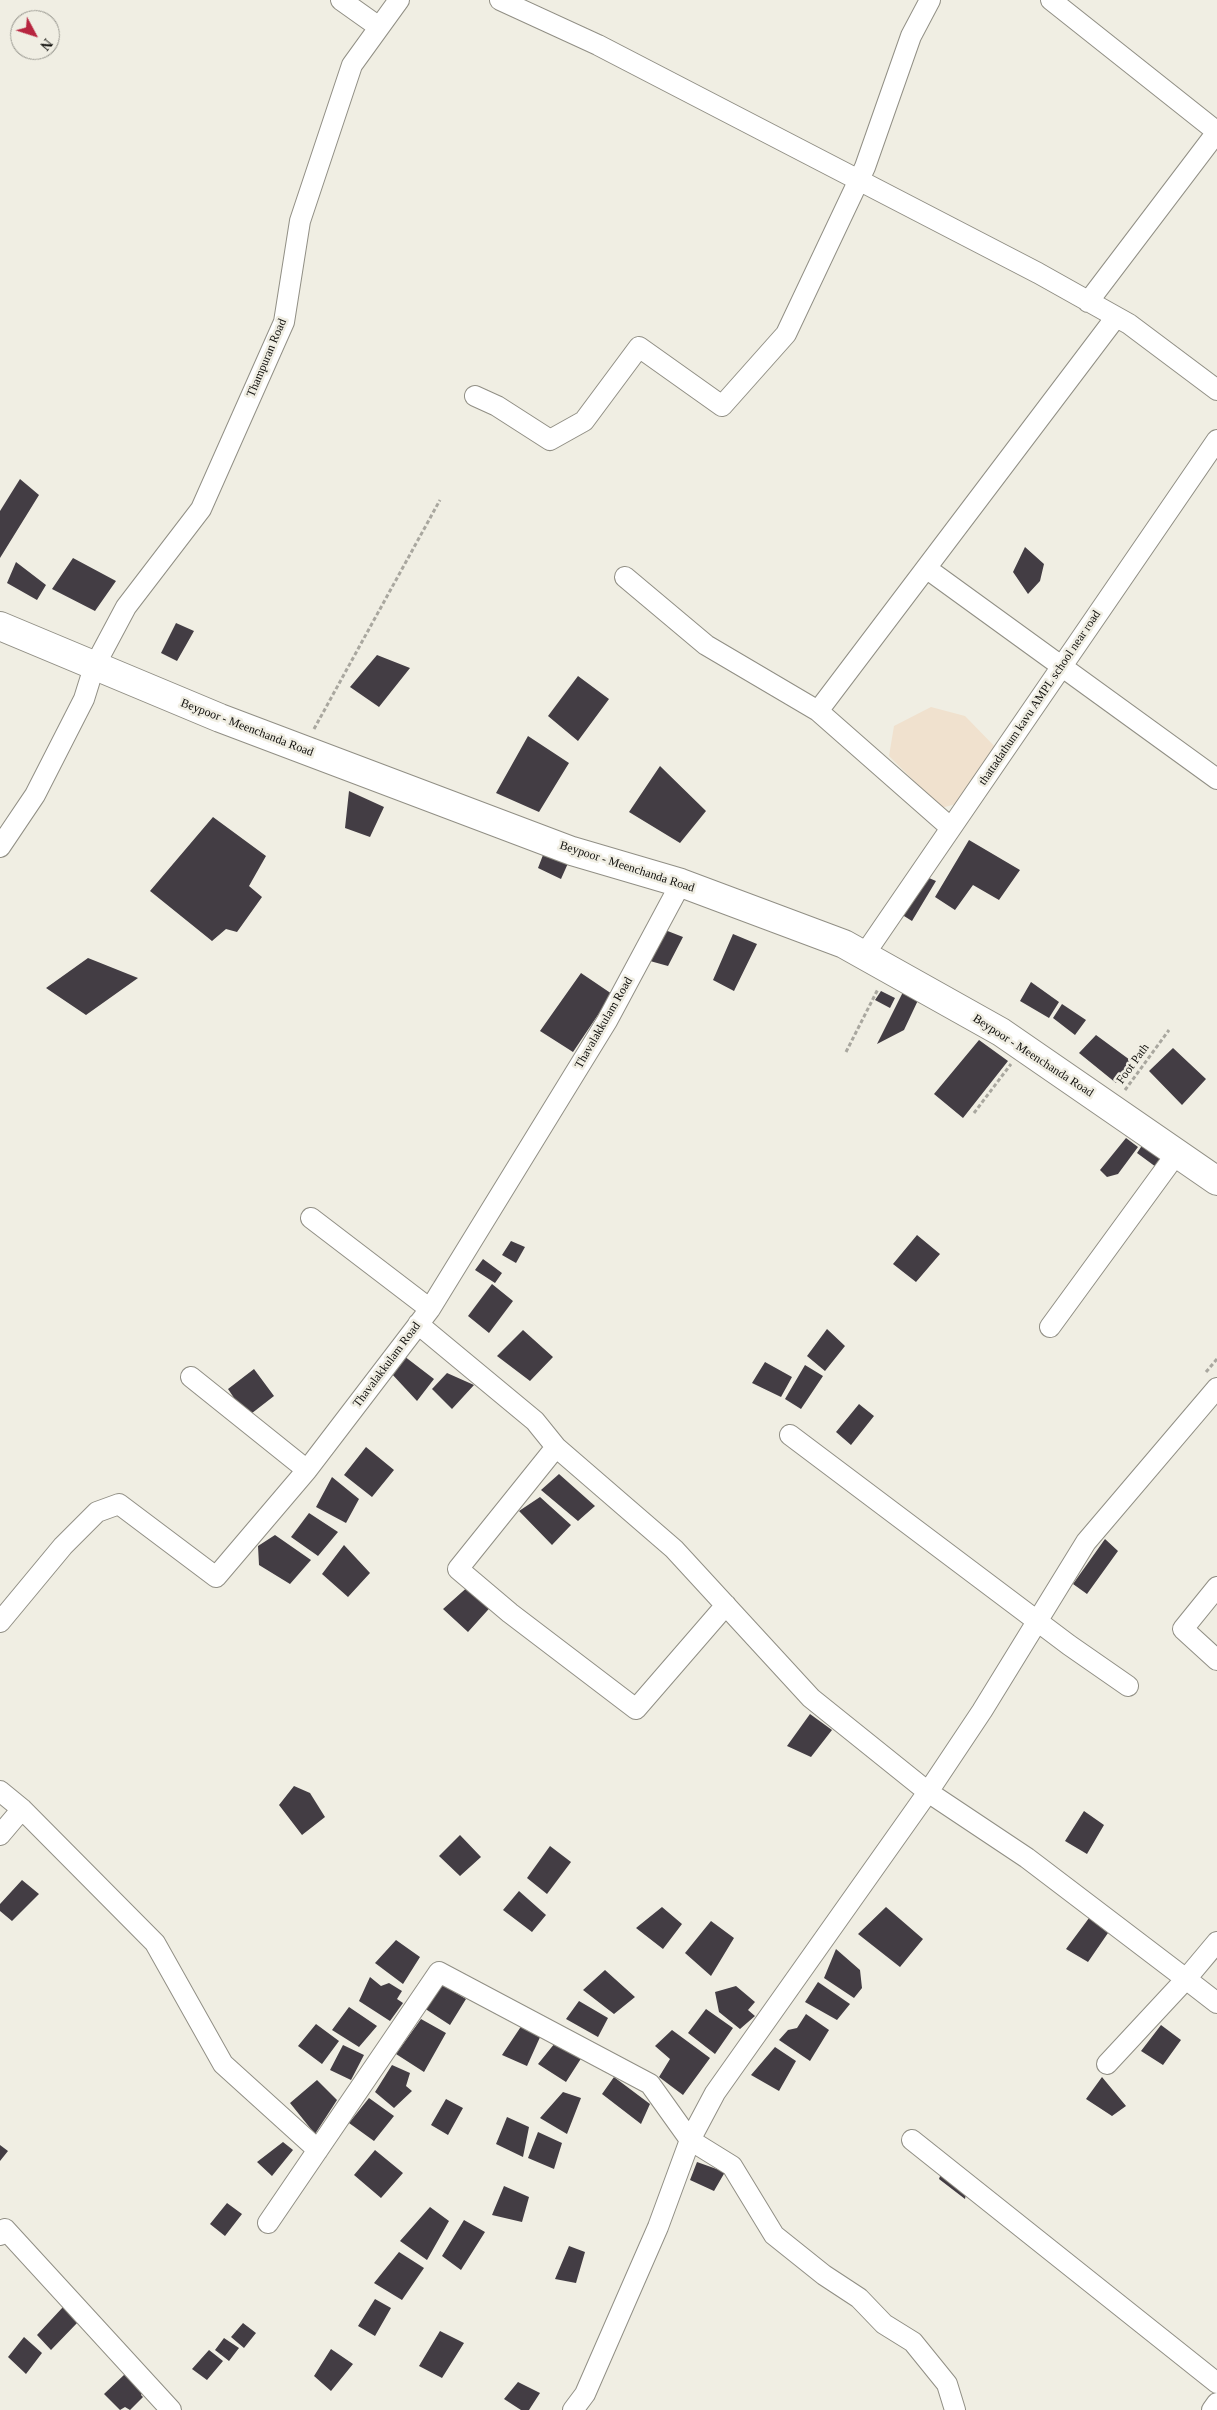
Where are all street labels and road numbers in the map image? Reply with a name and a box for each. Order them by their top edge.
street label: Thampuran Road [244,317,290,399]
street label: thattadathum kavu AMPL school near road [976,608,1104,788]
street label: Beypoor - Meenchanda Road [179,696,315,760]
street label: Beypoor - Meenchanda Road [558,838,696,896]
street label: Thavalakkulam Road [572,975,636,1071]
street label: Beypoor - Meenchanda Road [970,1012,1096,1100]
street label: Foot Path [1114,1041,1152,1087]
street label: Thavalakkulam Road [350,1320,424,1410]

